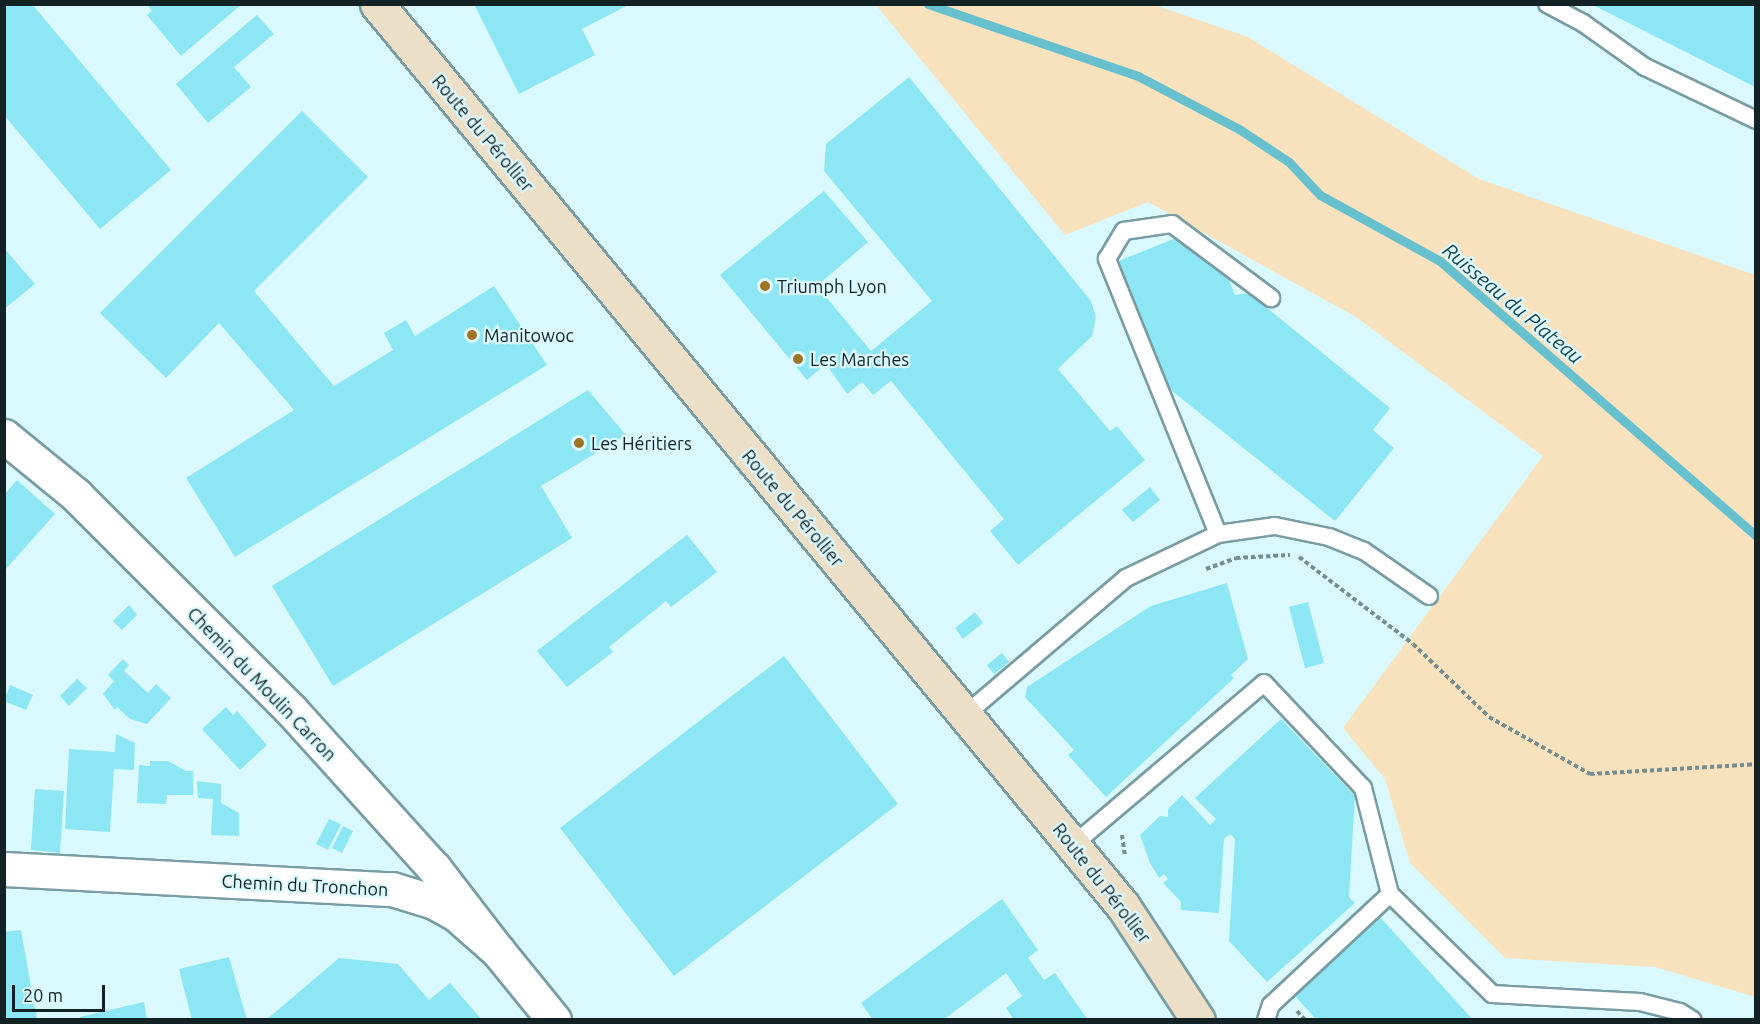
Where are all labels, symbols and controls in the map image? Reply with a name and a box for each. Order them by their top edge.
street label: Route du Pérollier [428,70,538,196]
water label: Ruisseau du Plateau [1438,238,1588,368]
place label: Triumph Lyon [777,275,887,297]
marker: Triumph Lyon [758,279,772,293]
place label: Manitowoc [484,324,574,346]
marker: Manitowoc [465,328,479,342]
place label: Les Marches [810,348,909,370]
marker: Les Marches [791,352,805,366]
place label: Les Héritiers [591,432,692,454]
marker: Les Héritiers [572,436,586,450]
street label: Route du Pérollier [738,445,848,571]
street label: Chemin du Moulin Carron [183,603,341,765]
street label: Route du Pérollier [1048,819,1156,947]
street label: Chemin du Tronchon [221,870,389,900]
scale bar [15,973,108,1011]
text: 20 m [23,985,63,1005]

